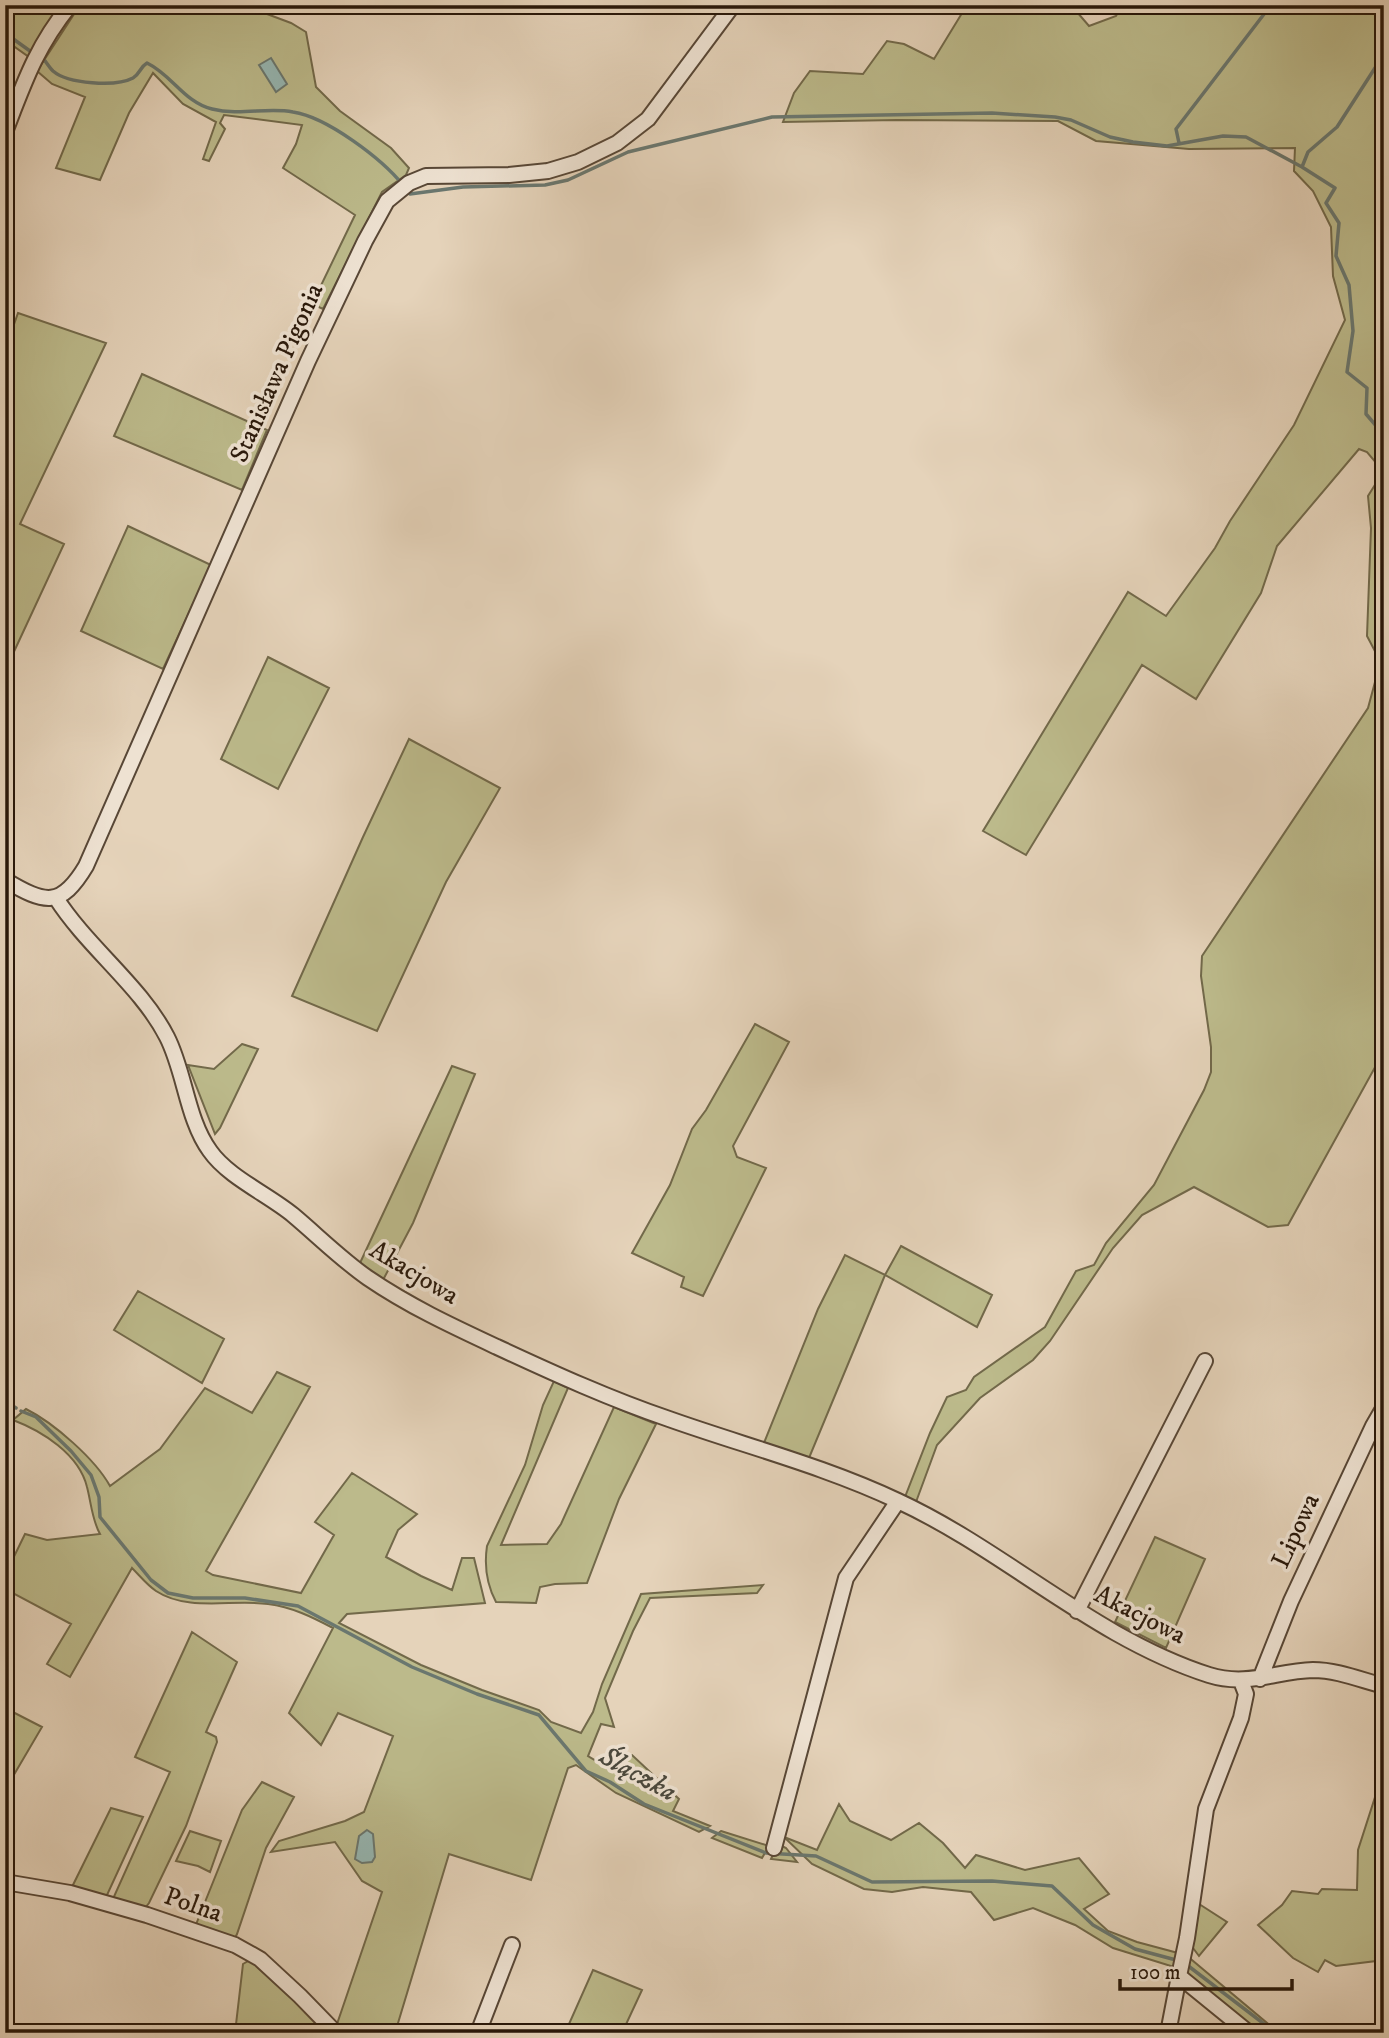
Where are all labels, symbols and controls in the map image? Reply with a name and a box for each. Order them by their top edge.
street label: Stanisława Pigonia [223,278,331,468]
street label: Akacjowa [363,1234,465,1312]
street label: Lipowa [1264,1488,1328,1574]
street label: Akacjowa [1089,1578,1191,1652]
water label: Ślączka [592,1738,683,1810]
street label: Polna [159,1880,227,1930]
scale bar [1120,1947,1291,1991]
text: 100 m [1130,1960,1181,1986]

